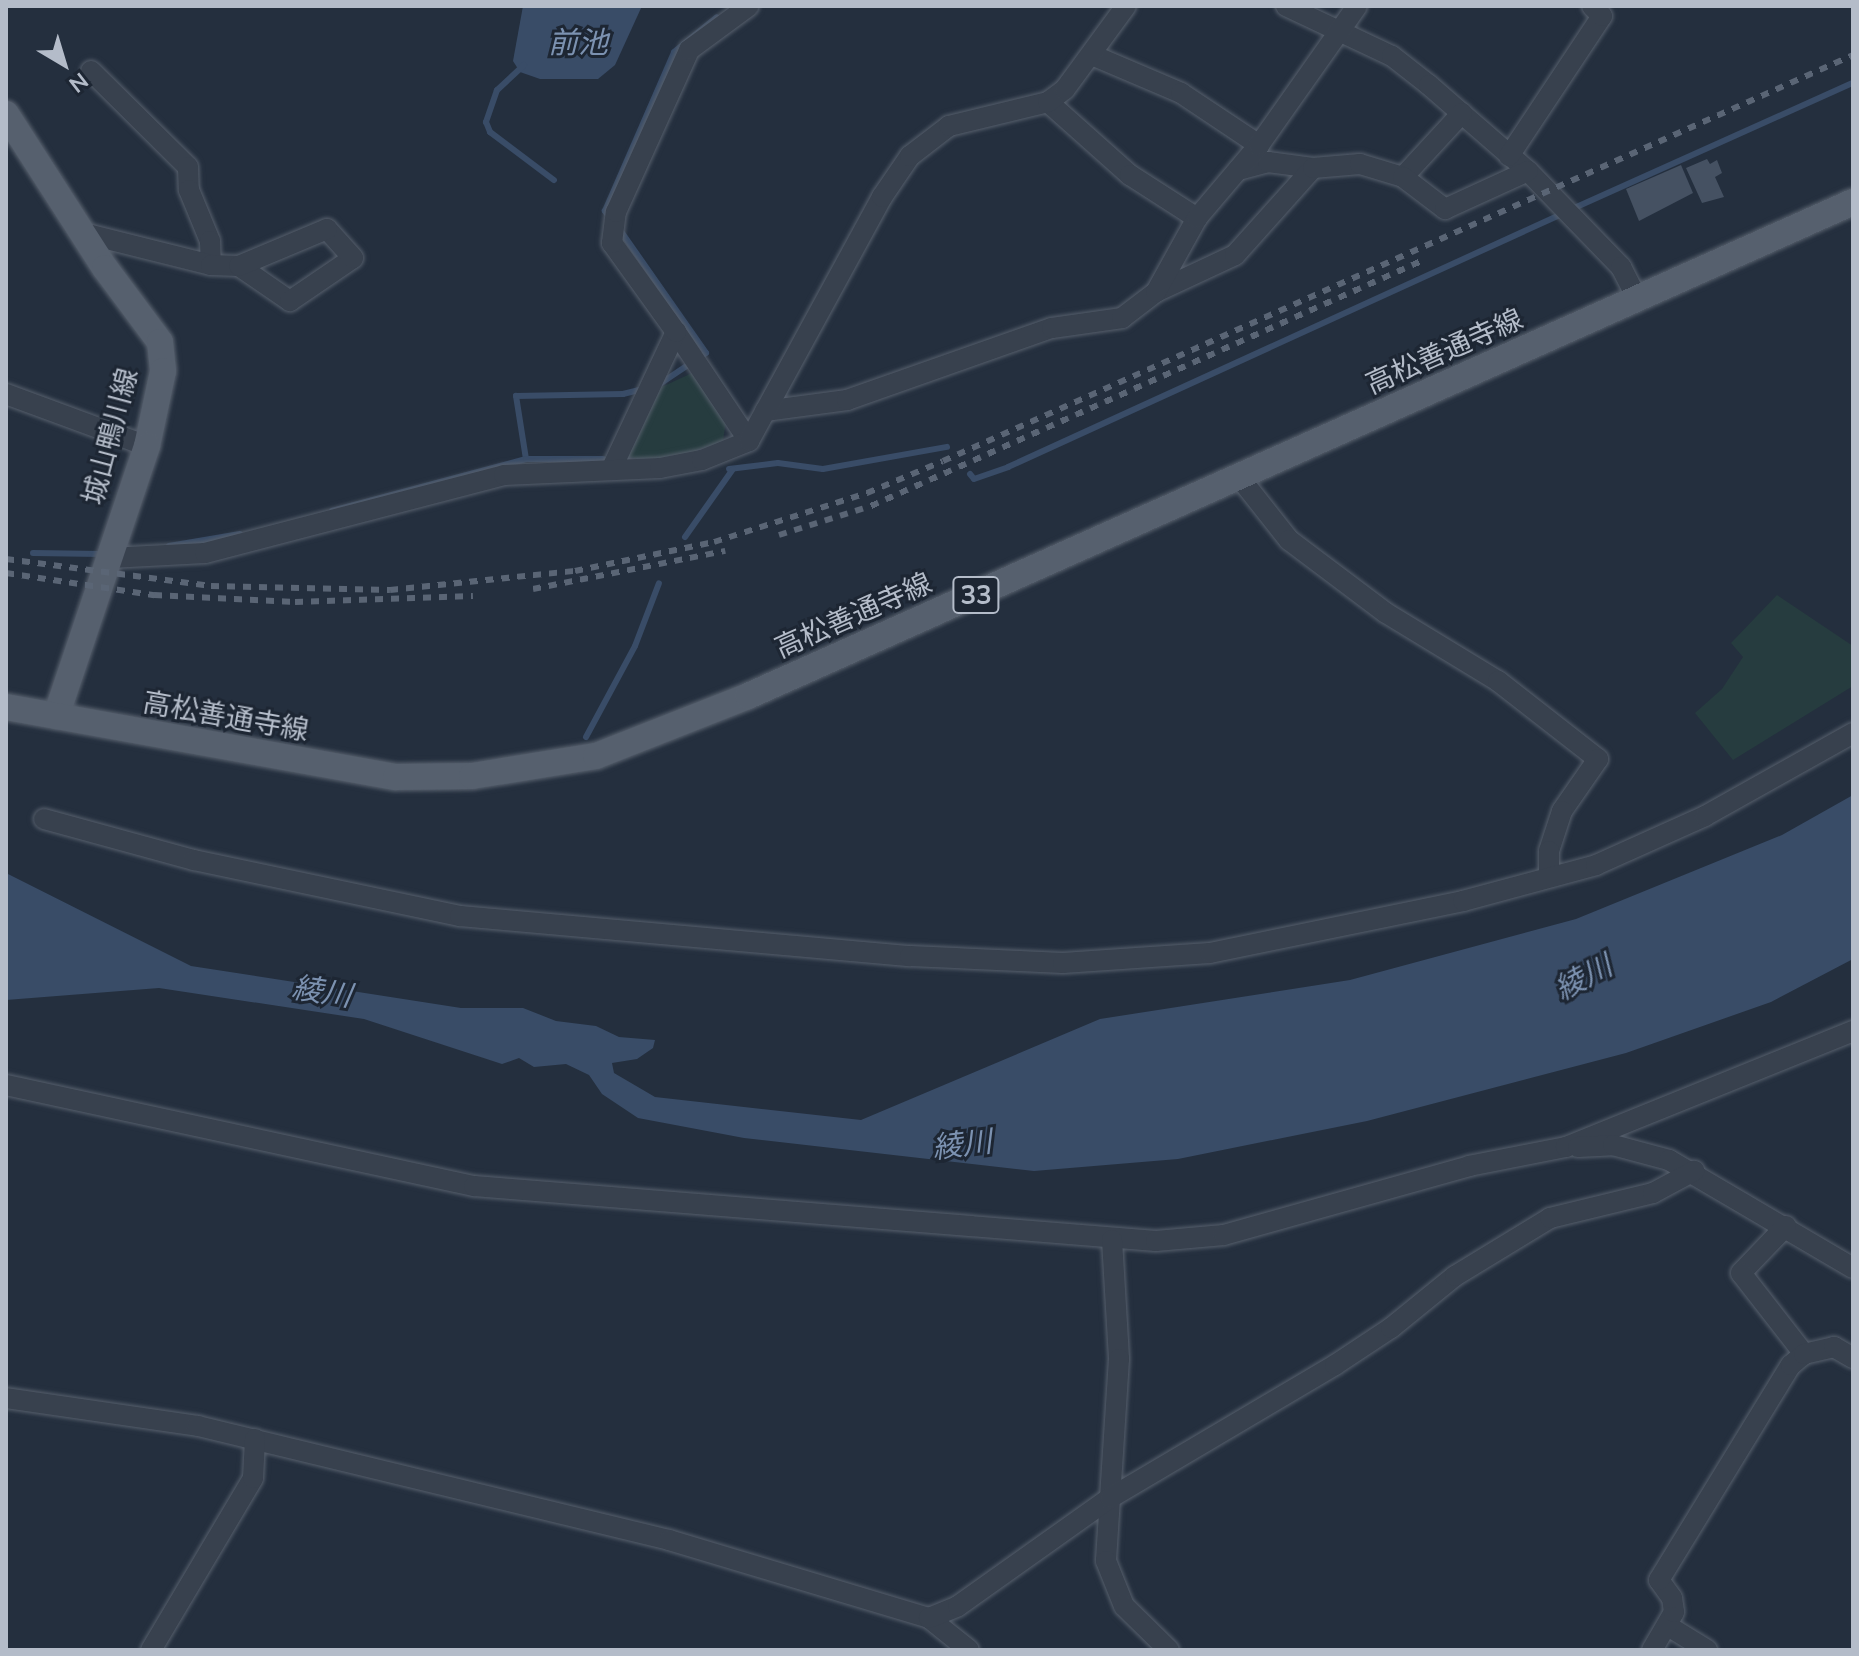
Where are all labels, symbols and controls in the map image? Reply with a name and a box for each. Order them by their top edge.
north arrow [24,24,104,104]
water label: 前池 [548,24,608,60]
text: N [64,67,94,99]
street label: 高松善通寺線 [1360,301,1528,401]
street label: 城山鴨川線 [76,364,144,508]
street label: 高松善通寺線 [769,565,937,665]
road number: 33 [952,573,1000,617]
street label: 高松善通寺線 [140,685,312,747]
water label: 綾川 [1548,947,1618,1007]
water label: 綾川 [290,969,354,1013]
water label: 綾川 [930,1122,994,1166]

